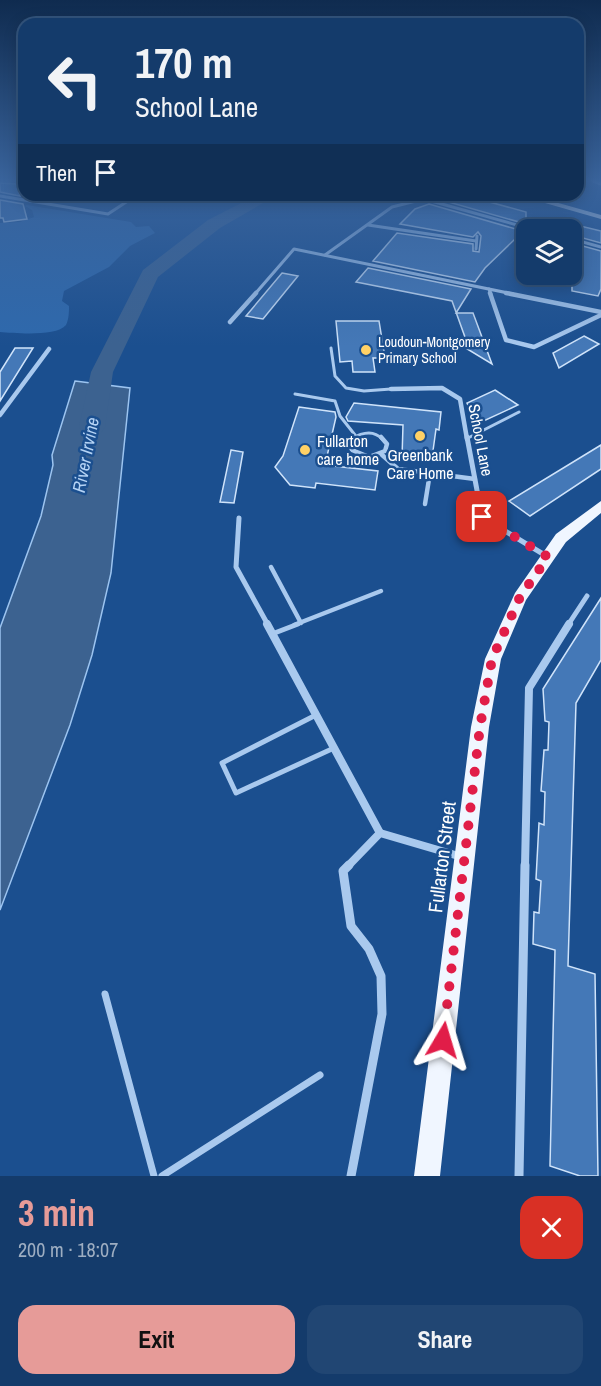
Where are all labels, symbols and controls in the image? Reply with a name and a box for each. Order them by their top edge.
text: 170 m [135,35,233,91]
icon: left [36,42,114,120]
text: School Lane [135,89,258,125]
icon: arrive [89,156,122,189]
text: Then [36,158,77,188]
map controls [516,219,582,285]
button: layers [516,219,582,285]
place label: Loudoun-Montgomery Primary School [378,333,491,367]
marker: Loudoun-Montgomery Primary School [359,343,373,357]
street label: School Lane [463,402,499,478]
water label: River Irvine [66,415,105,495]
marker: Greenbank Care Home [413,429,427,443]
place label: Fullarton care home [317,430,379,470]
marker: Fullarton care home [298,443,312,457]
place label: Greenbank Care Home [386,444,454,484]
pin [456,491,507,542]
icon: arrive [465,500,498,533]
street label: Fullarton Street [421,799,462,914]
position arrow [411,1008,475,1072]
text: 3 min [18,1189,95,1237]
button: close [520,1196,583,1259]
text: 200 m · 18:07 [18,1236,118,1263]
button: Exit [18,1305,295,1374]
button: Share [307,1305,583,1374]

